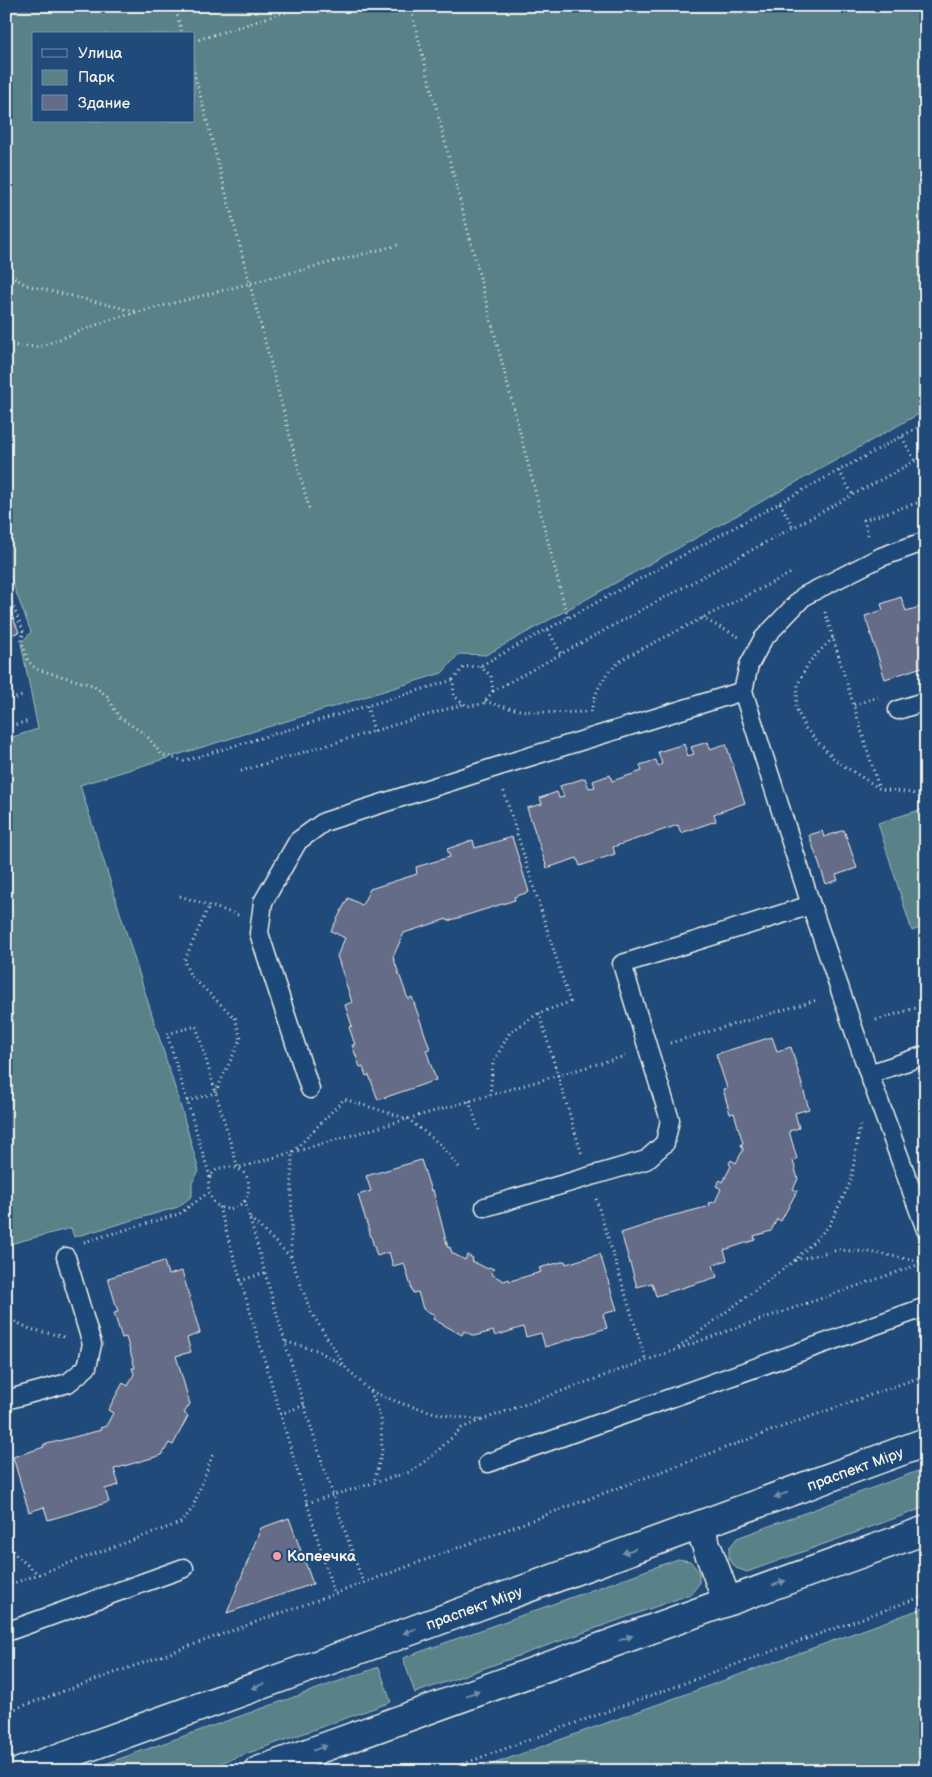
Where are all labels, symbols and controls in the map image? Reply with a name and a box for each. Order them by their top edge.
legend [32,32,195,122]
text: Улица [78,44,123,63]
text: Парк [78,68,115,87]
text: Здание [78,94,130,113]
street label: праспект Міру [804,1443,906,1496]
one-way arrow [774,1492,789,1499]
place label: Копеечка [287,1547,356,1566]
one-way arrow [621,1547,636,1555]
marker: Копеечка [271,1550,283,1562]
one-way arrow [771,1579,786,1586]
street label: праспект Міру [423,1582,525,1635]
one-way arrow [403,1628,418,1635]
one-way arrow [619,1634,634,1642]
one-way arrow [250,1683,265,1690]
one-way arrow [466,1689,481,1697]
one-way arrow [313,1744,328,1752]

